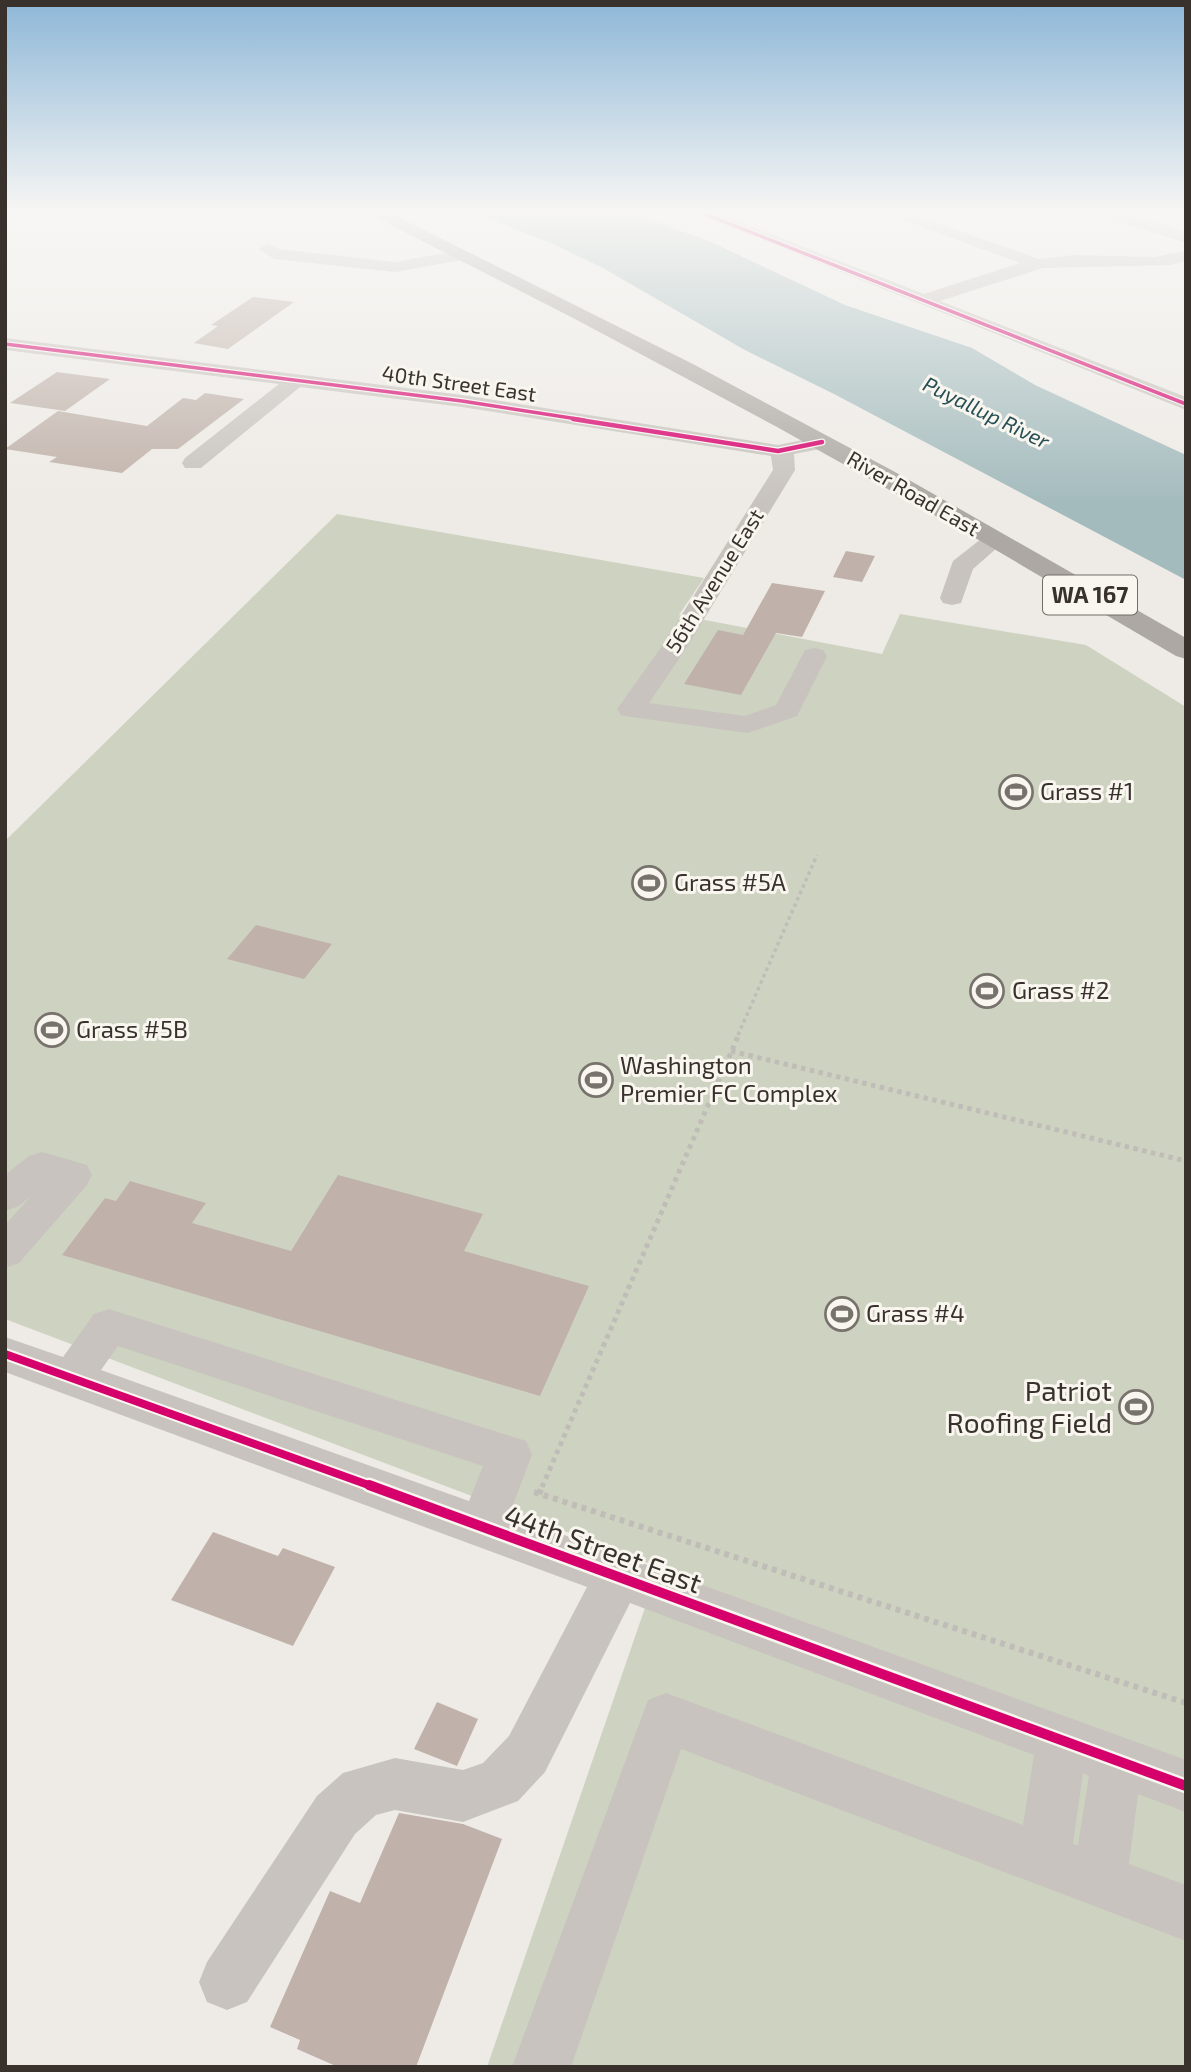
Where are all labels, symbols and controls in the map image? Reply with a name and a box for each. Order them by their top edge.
street label: 40th Street East [380,359,538,406]
water label: Puyallup River [919,370,1055,454]
street label: River Road East [843,445,984,541]
street label: 56th Avenue East [659,504,768,657]
road number: WA 167 [1043,576,1137,614]
sports icon: Grass #1 [997,773,1035,811]
place label: Grass #1 [1040,776,1134,805]
sports icon: Grass #5A [630,864,668,902]
place label: Grass #5A [674,867,786,896]
sports icon: Grass #2 [968,972,1006,1010]
place label: Grass #2 [1012,975,1110,1004]
sports icon: Grass #5B [33,1011,71,1049]
place label: Grass #5B [76,1014,188,1043]
place label: Washington Premier FC Complex [620,1050,838,1107]
sports icon: Washington Premier FC Complex [577,1061,615,1099]
sports icon: Grass #4 [823,1295,861,1333]
place label: Grass #4 [866,1298,965,1327]
place label: Patriot Roofing Field [947,1373,1112,1439]
sports icon: Patriot Roofing Field [1117,1388,1155,1426]
street label: 44th Street East [500,1497,707,1600]

